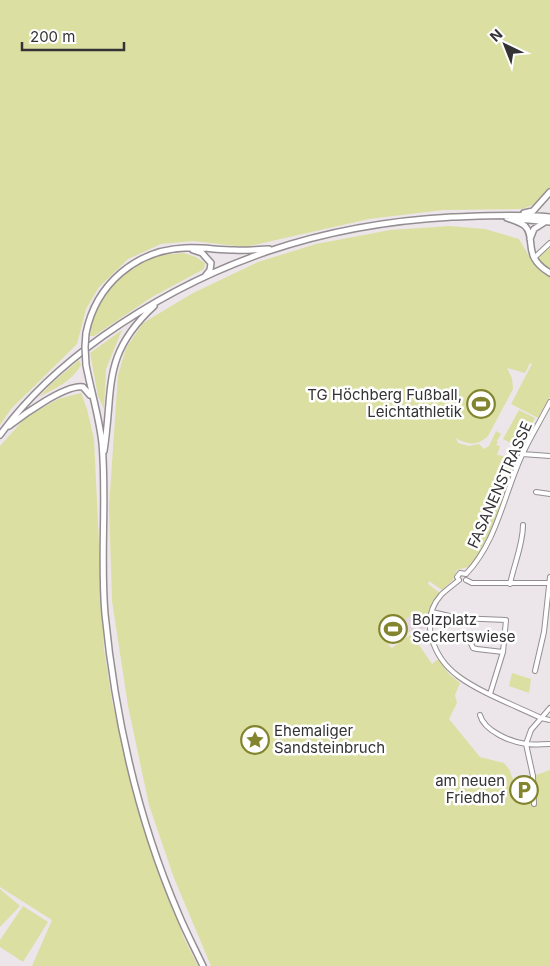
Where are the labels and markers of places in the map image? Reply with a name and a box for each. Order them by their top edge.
place label: TG Höchberg Fußball, Leichtathletik [307,385,463,421]
sports icon: TG Höchberg Fußball, Leichtathletik [466,389,496,419]
place label: Bolzplatz Seckertswiese [412,610,515,646]
sports icon: Bolzplatz Seckertswiese [378,614,408,644]
place label: Ehemaliger Sandsteinbruch [274,721,385,757]
place icon: Ehemaliger Sandsteinbruch [240,725,270,755]
place label: am neuen Friedhof [435,771,505,807]
parking icon: am neuen Friedhof [509,775,539,805]

